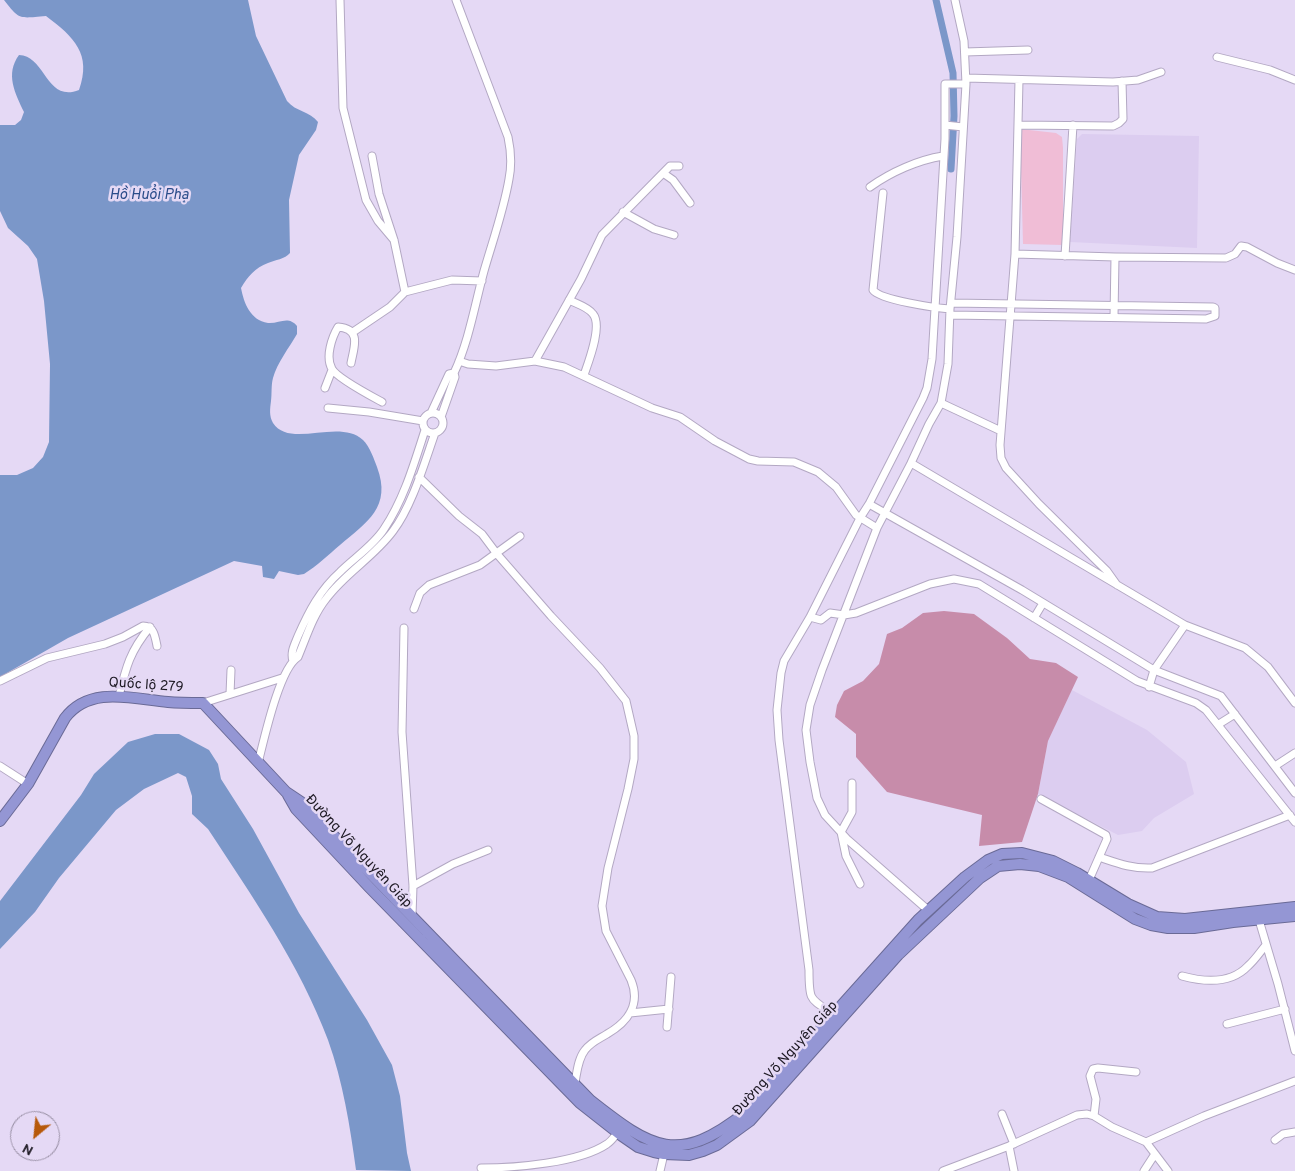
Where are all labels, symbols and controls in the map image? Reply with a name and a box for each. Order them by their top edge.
water label: Hồ Huổi Phạ [109,187,189,205]
street label: Quốc lộ 279 [108,675,184,697]
street label: Đường Võ Nguyên Giáp [301,792,415,912]
street label: Đường Võ Nguyên Giáp [730,998,842,1120]
north arrow [10,1111,60,1161]
text: N [20,1139,37,1159]

